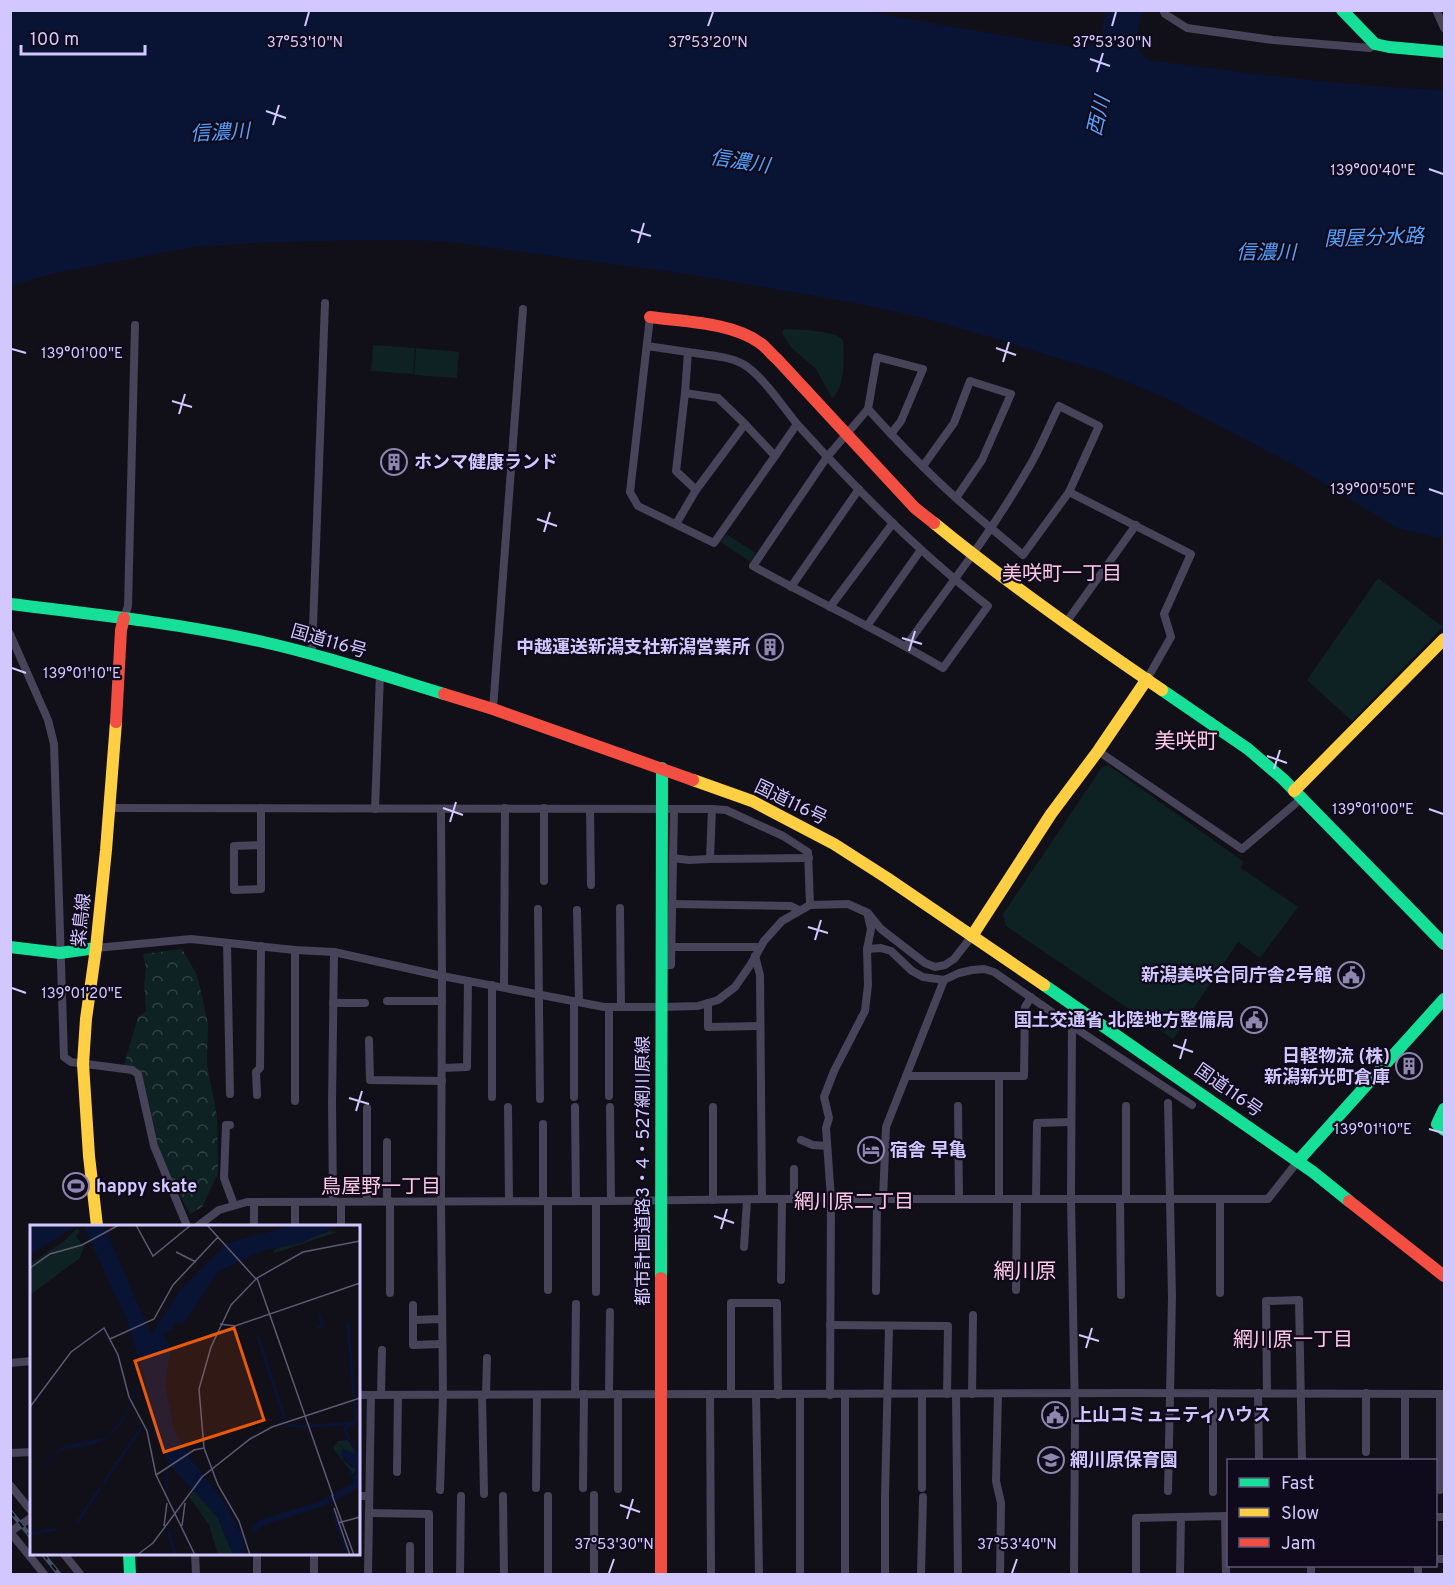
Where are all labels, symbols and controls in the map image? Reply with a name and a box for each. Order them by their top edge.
scale bar [21,18,146,56]
text: 100 m [30,29,79,52]
text: 37°53'10"N [267,34,343,53]
text: 37°53'20"N [668,34,748,53]
text: 37°53'30"N [1072,34,1152,53]
water label: 西川 [1083,92,1118,139]
water label: 信濃川 [189,119,253,149]
water label: 信濃川 [708,145,773,181]
text: 139°00'40"E [1330,162,1416,181]
water label: 関屋分水路 [1324,224,1426,254]
water label: 信濃川 [1236,241,1298,267]
text: 139°01'00"E [41,345,123,364]
building icon: ホンマ健康ランド [379,447,409,477]
place label: ホンマ健康ランド [414,452,558,475]
text: 139°00'50"E [1330,481,1416,500]
district label: 美咲町一丁目 [1002,562,1122,588]
street label: 国道116号 [288,621,369,664]
building icon: 中越運送新潟支社新潟営業所 [755,632,785,662]
place label: 中越運送新潟支社新潟営業所 [516,637,750,660]
text: 139°01'10"E [43,665,121,684]
district label: 美咲町 [1155,729,1218,756]
street label: 国道116号 [750,776,831,831]
text: 139°01'00"E [1332,801,1414,820]
street label: 紫鳥線 [68,892,97,948]
public building icon: 新潟美咲合同庁舎2号館 [1336,960,1366,990]
place label: 新潟美咲合同庁舎2号館 [1141,965,1332,988]
text: 139°01'20"E [41,985,123,1004]
public building icon: 国土交通省 北陸地方整備局 [1239,1005,1269,1035]
place label: 国土交通省 北陸地方整備局 [1014,1010,1234,1033]
street label: 都市計画道路3・4・527網川原線 [633,1036,656,1306]
place label: 日軽物流 (株) 新潟新光町倉庫 [1264,1046,1390,1090]
building icon: 日軽物流 (株) 新潟新光町倉庫 [1394,1051,1424,1081]
street label: 国道116号 [1190,1059,1267,1123]
text: 139°01'10"E [1334,1121,1412,1140]
hotel icon: 宿舎 早亀 [856,1135,886,1165]
place label: 宿舎 早亀 [890,1139,967,1163]
sports icon: happy skate [61,1171,91,1201]
district label: 鳥屋野一丁目 [321,1175,441,1201]
place label: happy skate [96,1176,197,1199]
district label: 網川原二丁目 [794,1190,914,1216]
inset map [30,1225,360,1555]
district label: 網川原 [994,1259,1057,1286]
district label: 網川原一丁目 [1233,1328,1353,1354]
public building icon: 上山コミュニティハウス [1040,1400,1070,1430]
place label: 上山コミュニティハウス [1074,1405,1271,1428]
school or university icon: 網川原保育園 [1036,1445,1066,1475]
place label: 網川原保育園 [1070,1450,1178,1473]
legend [1227,1459,1437,1567]
text: Fast [1281,1473,1314,1496]
text: Slow [1281,1503,1319,1526]
text: Jam [1281,1533,1316,1556]
text: 37°53'30"N [574,1536,654,1555]
text: 37°53'40"N [977,1536,1057,1555]

